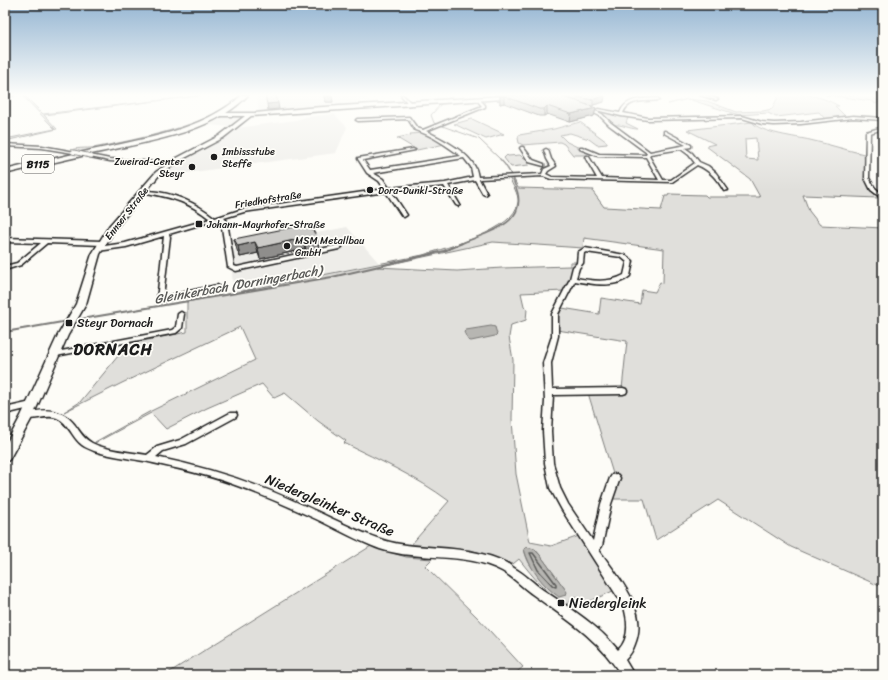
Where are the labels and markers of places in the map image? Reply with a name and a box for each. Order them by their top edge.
place label: Imbissstube Steffe [221,143,275,173]
marker: Imbissstube Steffe [209,152,219,162]
place label: Zweirad-Center Steyr [114,153,185,183]
marker: Zweirad-Center Steyr [187,162,197,172]
place label: Dora-Dunkl-Straße [378,182,463,200]
marker: Dora-Dunkl-Straße [365,185,375,195]
place label: Johann-Mayrhofer-Straße [206,216,325,234]
marker: Johann-Mayrhofer-Straße [194,219,204,229]
place label: MSM Metallbau GmbH [295,232,365,262]
marker: MSM Metallbau GmbH [282,241,292,251]
place label: Steyr Dornach [77,312,153,334]
marker: Steyr Dornach [64,318,74,328]
place label: Niedergleink [569,591,647,616]
marker: Niedergleink [556,598,566,608]

